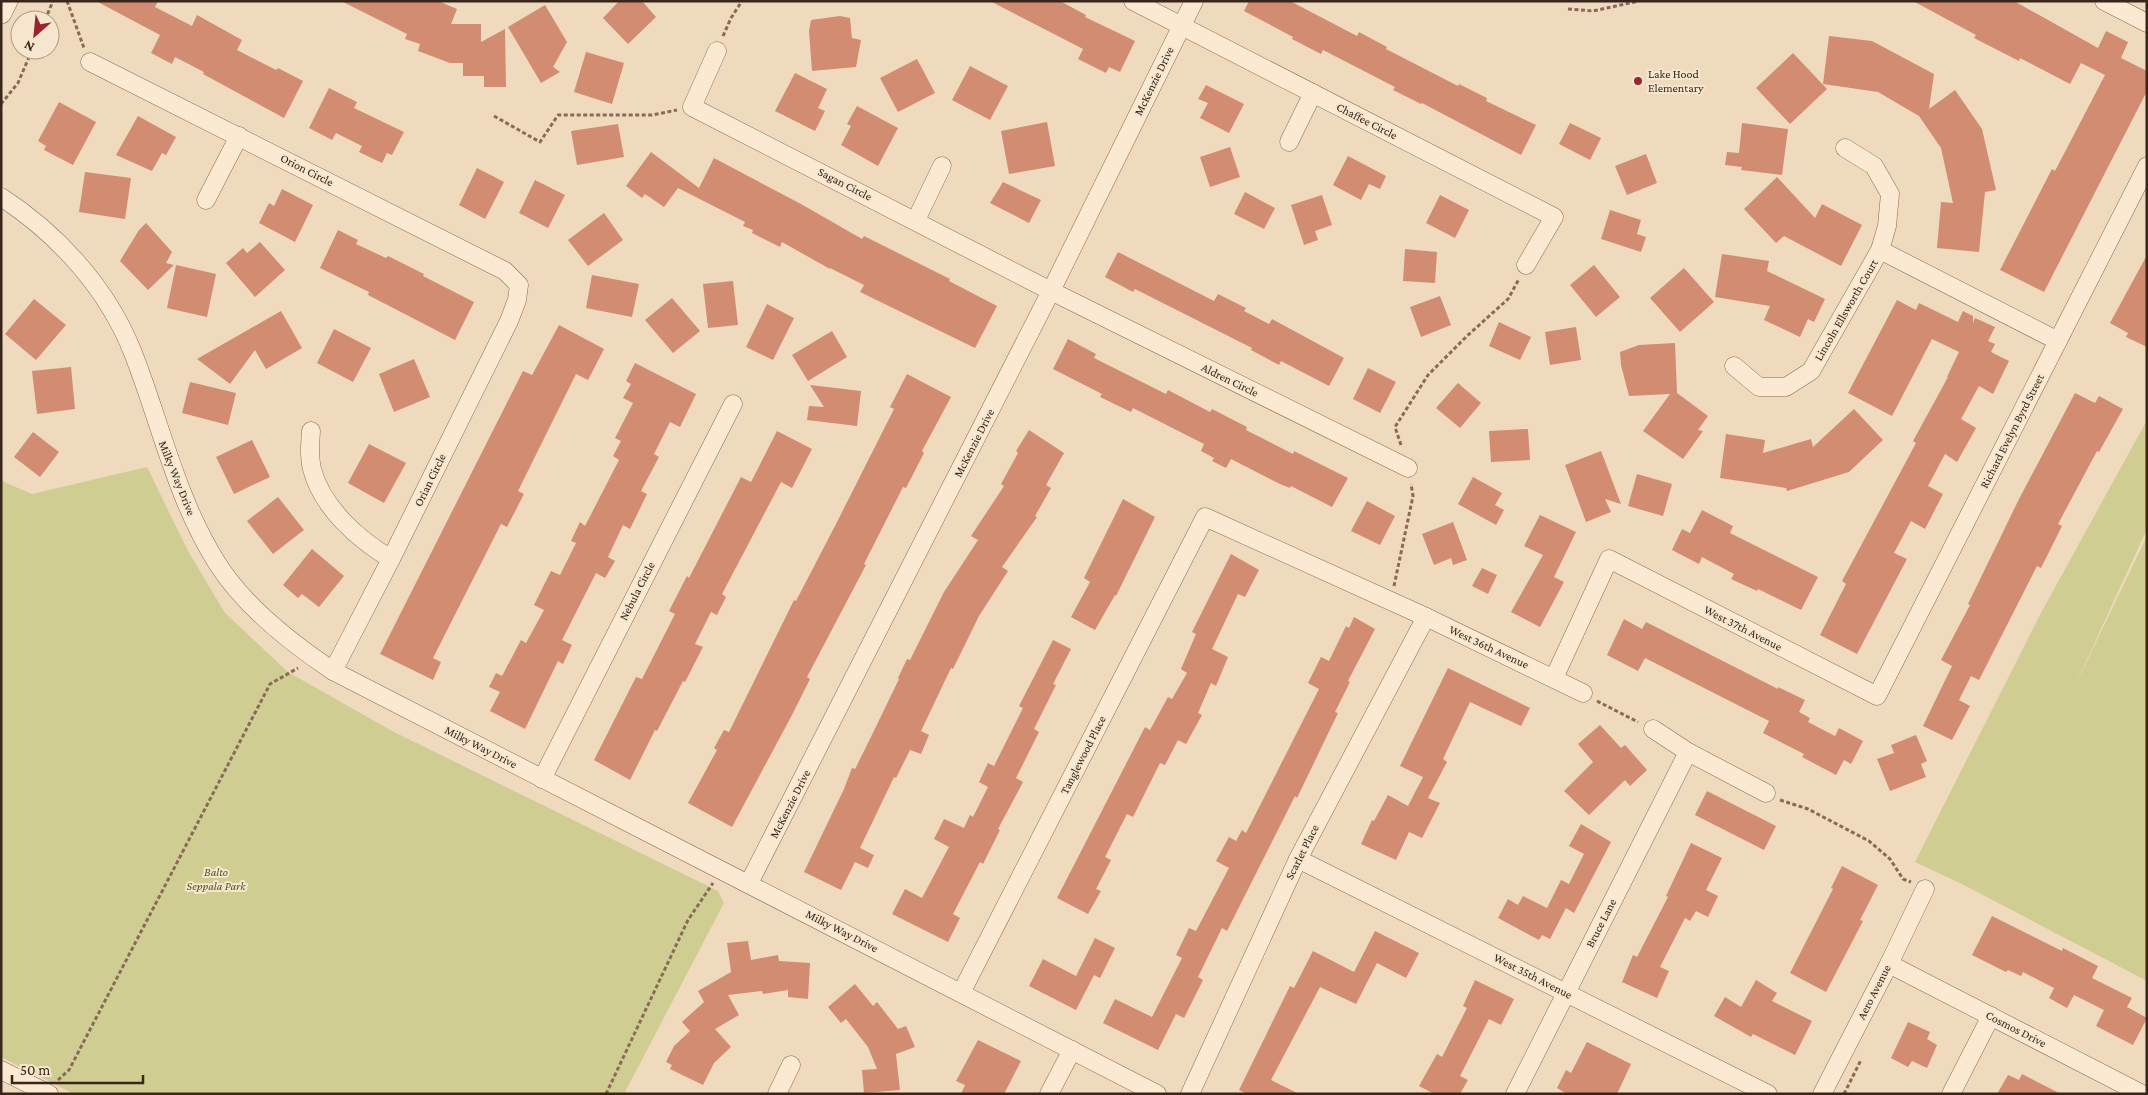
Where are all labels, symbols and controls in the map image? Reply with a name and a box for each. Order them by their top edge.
north arrow [10,10,60,60]
text: N [21,37,37,56]
street label: McKenzie Drive [1131,44,1177,118]
place label: Lake Hood Elementary [1648,67,1704,95]
marker: Lake Hood Elementary [1632,75,1644,87]
street label: Chaffee Circle [1334,100,1400,142]
street label: Orion Circle [278,151,336,189]
street label: Sagan Circle [816,164,874,204]
street label: Lincoln Ellsworth Court [1811,256,1881,363]
street label: Aldren Circle [1199,360,1261,400]
street label: Richard Evelyn Byrd Street [1977,371,2047,491]
street label: McKenzie Drive [951,406,997,480]
street label: Milky Way Drive [156,439,198,517]
street label: Orian Circle [411,451,449,509]
street label: Nebula Circle [616,559,658,623]
street label: West 37th Avenue [1702,602,1784,654]
street label: West 36th Avenue [1447,622,1531,672]
street label: Tanglewood Place [1057,713,1109,797]
street label: Milky Way Drive [442,723,520,771]
street label: McKenzie Drive [767,767,813,841]
street label: Scarlet Place [1282,822,1322,882]
park label: Balto Seppala Park [187,865,246,893]
street label: Bruce Lane [1583,896,1619,950]
street label: Milky Way Drive [803,907,881,955]
street label: West 35th Avenue [1491,950,1575,1002]
street label: Aero Avenue [1854,962,1894,1022]
street label: Cosmos Drive [1983,1008,2049,1050]
scale bar [12,1052,144,1084]
text: 50 m [20,1062,50,1078]

